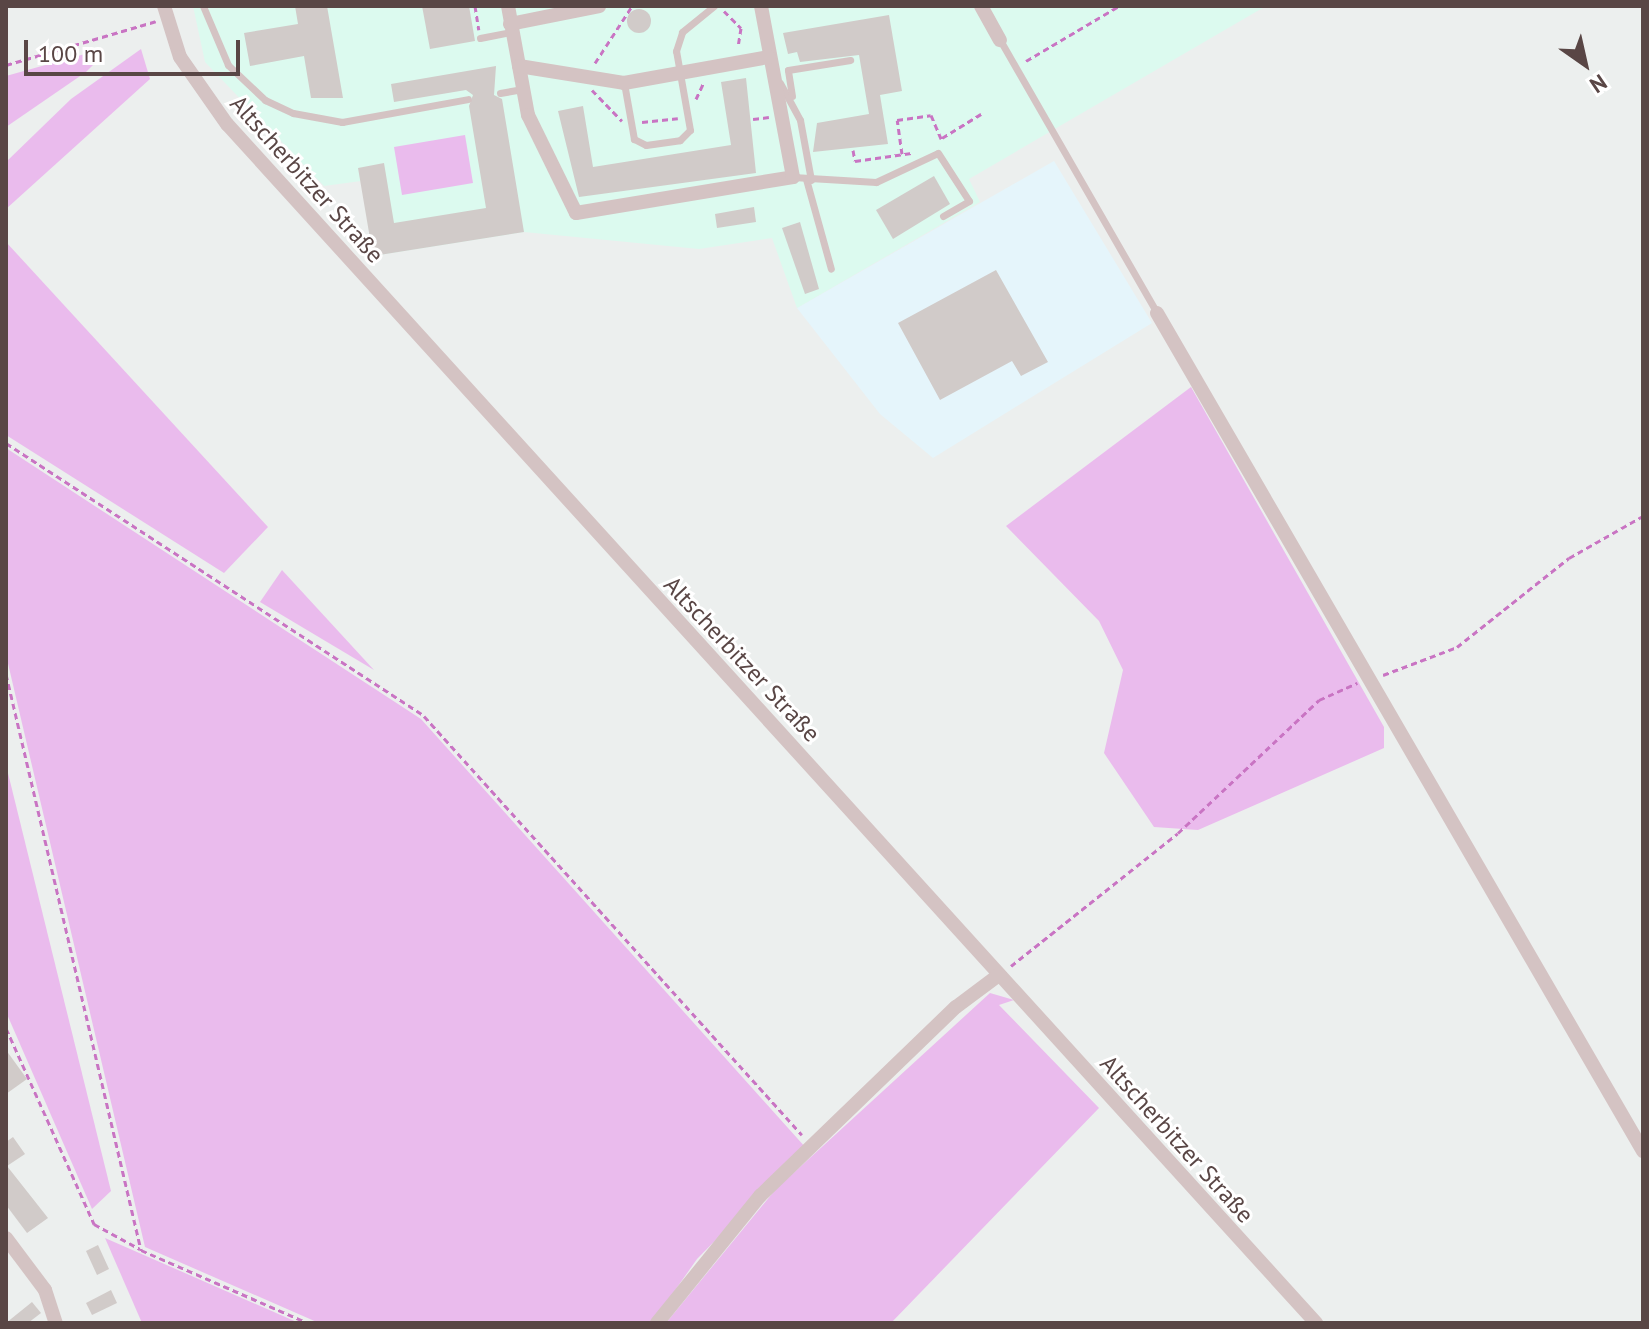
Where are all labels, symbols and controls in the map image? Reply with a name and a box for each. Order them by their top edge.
scale bar [28,24,244,74]
north arrow [1545,24,1625,104]
text: 100 m [38,38,103,69]
text: N [1585,68,1612,100]
street label: Altscherbitzer Straße [224,89,390,269]
street label: Altscherbitzer Straße [658,570,826,748]
street label: Altscherbitzer Straße [1094,1049,1260,1229]

